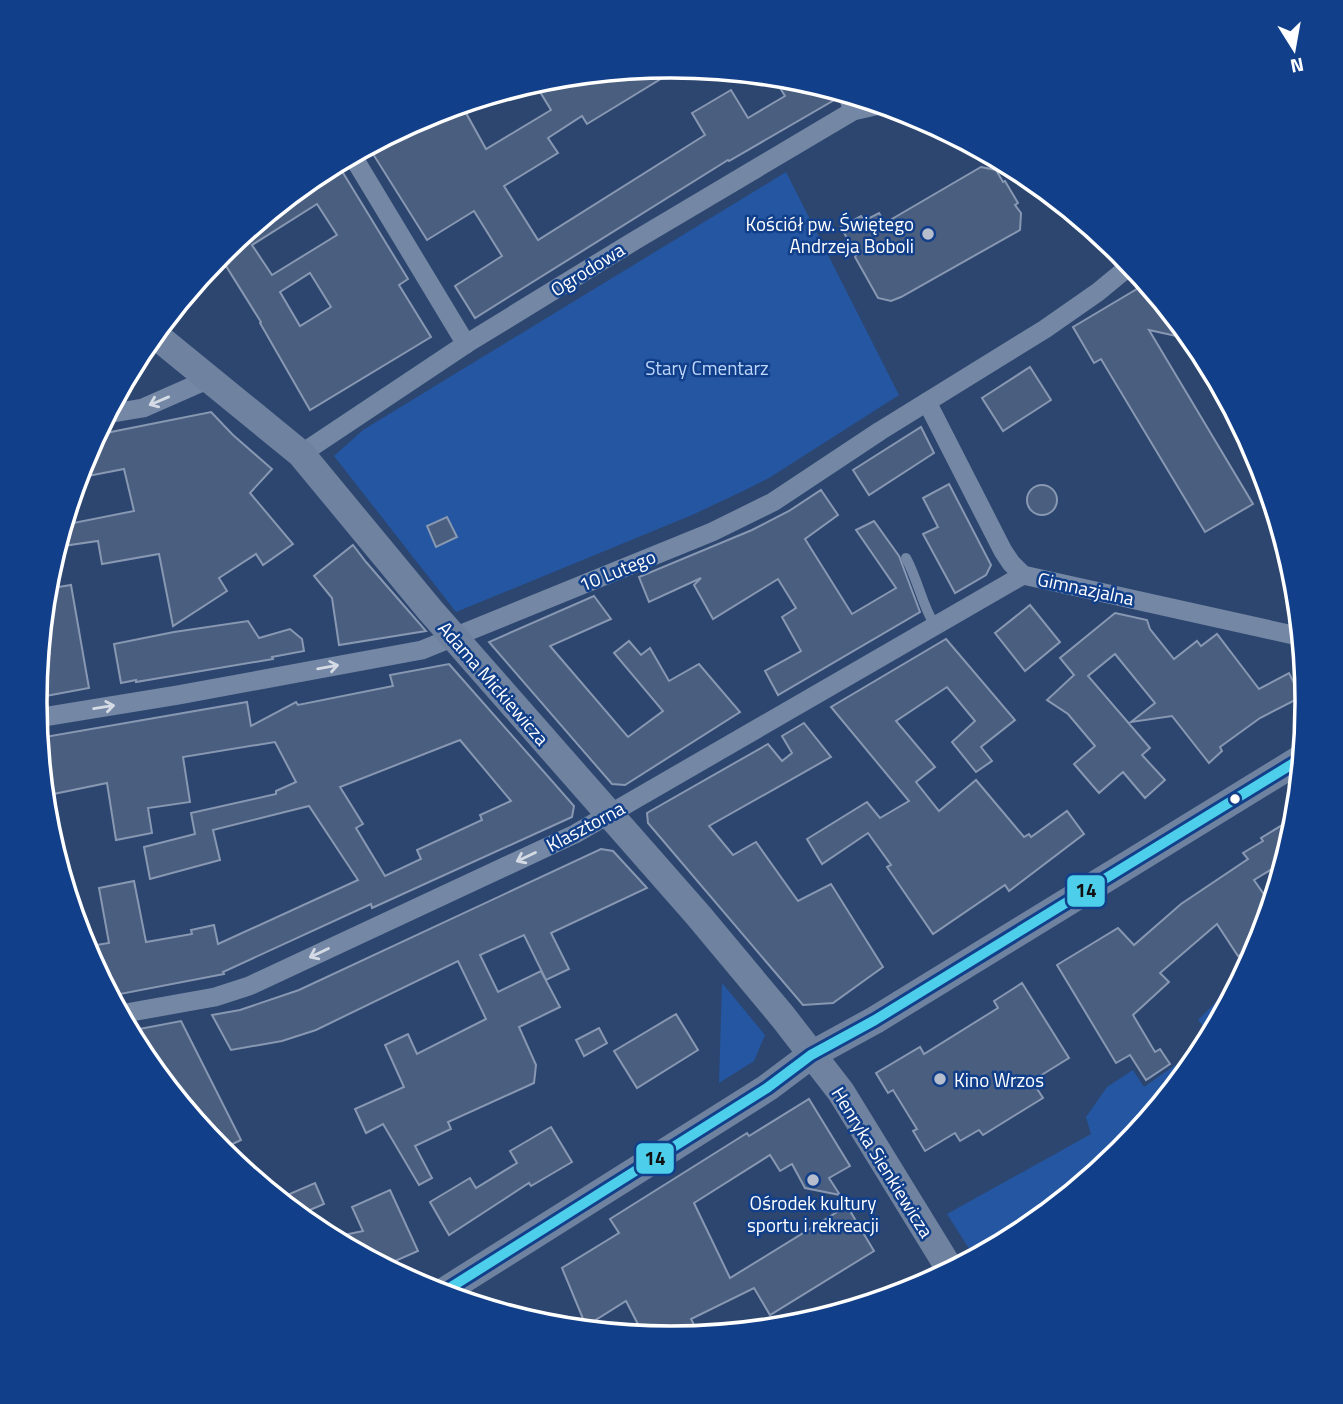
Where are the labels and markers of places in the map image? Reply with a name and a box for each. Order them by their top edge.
place label: Kościół pw. Świętego Andrzeja Boboli [746,209,914,260]
marker: Kościół pw. Świętego Andrzeja Boboli [920,226,936,242]
unlabelled marker [1228,792,1242,806]
place label: Kino Wrzos [954,1065,1044,1094]
marker: Kino Wrzos [932,1071,948,1087]
marker: Ośrodek kultury sportu i rekreacji [805,1172,821,1188]
place label: Ośrodek kultury sportu i rekreacji [747,1188,879,1239]

